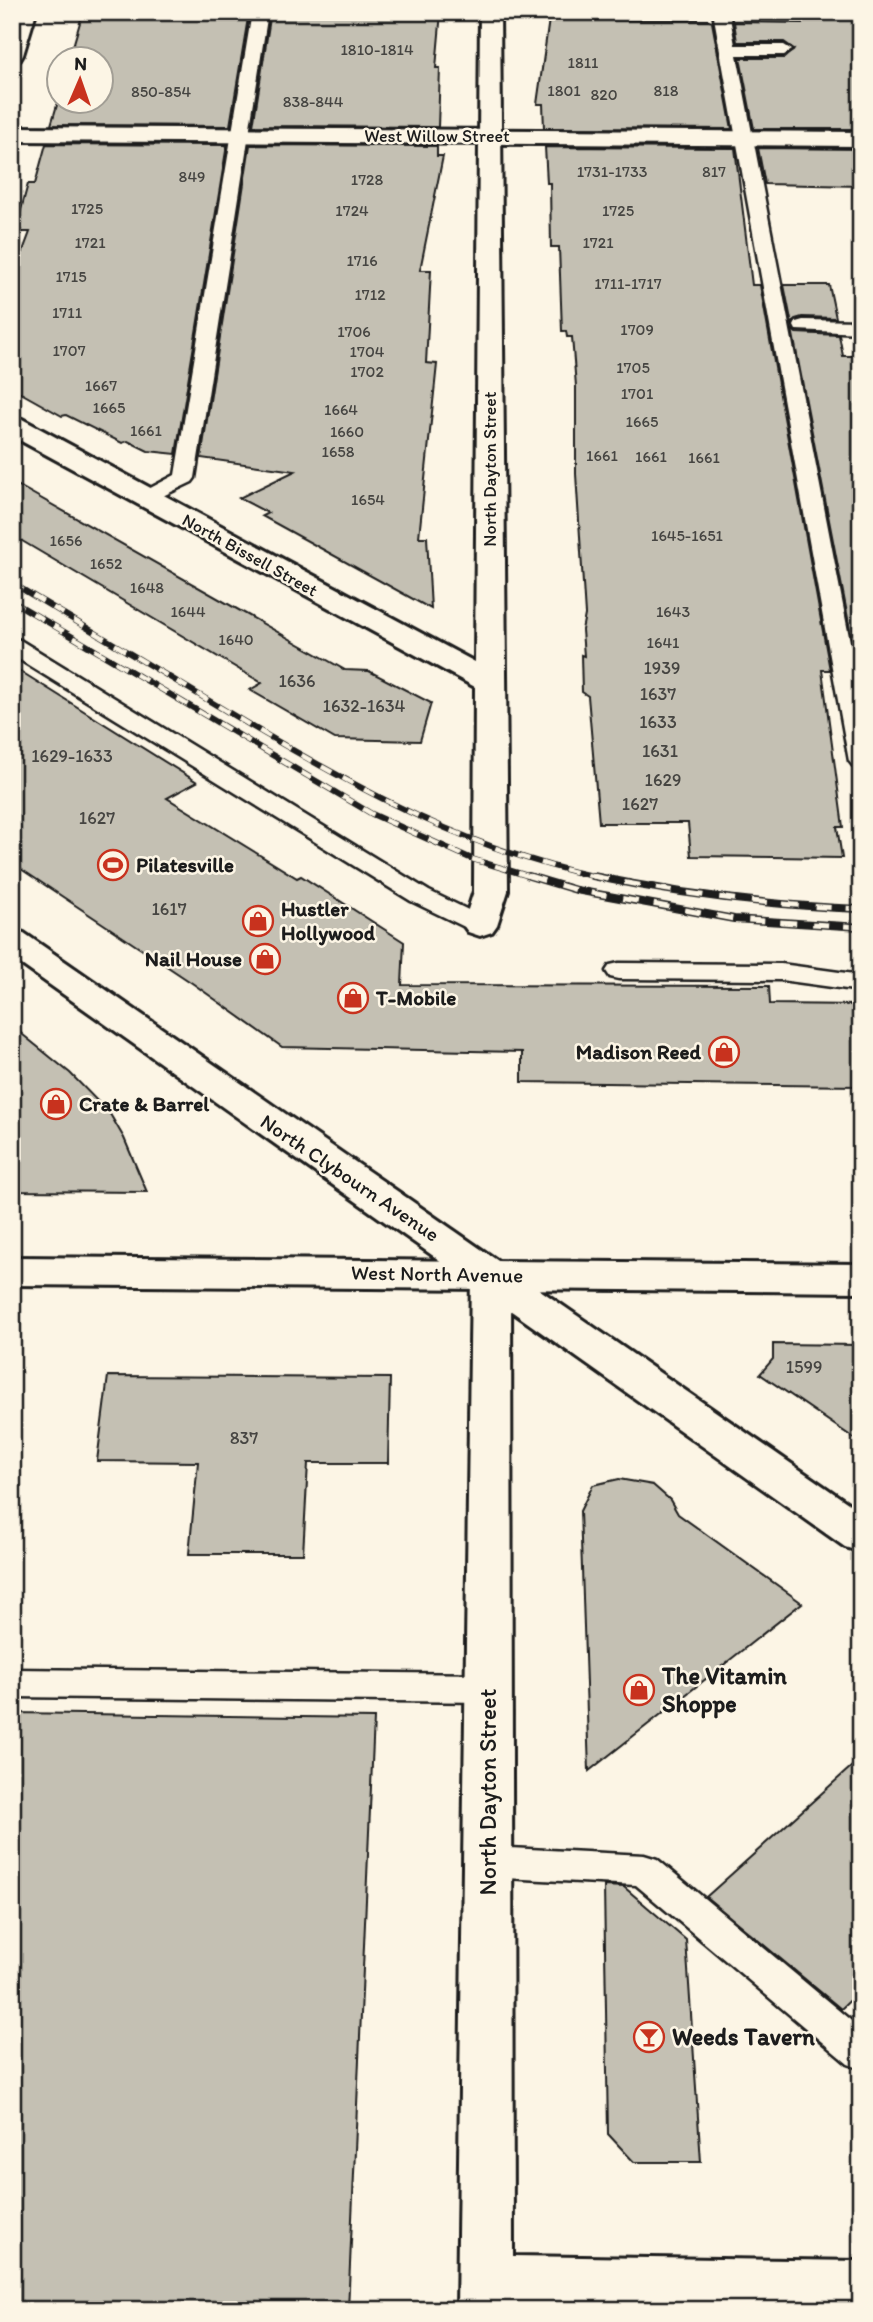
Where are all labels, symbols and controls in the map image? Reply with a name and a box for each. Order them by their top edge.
house number: 1810-1814 [340,40,414,59]
north arrow [46,46,116,116]
text: N [74,52,87,75]
house number: 1811 [567,53,599,72]
house number: 1801 [547,81,581,100]
house number: 818 [654,81,679,100]
house number: 850-854 [131,82,191,101]
house number: 820 [590,85,618,104]
house number: 838-844 [283,92,344,111]
street label: West Willow Street [364,125,510,147]
house number: 1731-1733 [577,162,648,181]
house number: 817 [702,162,726,181]
house number: 849 [179,167,205,186]
house number: 1728 [351,170,384,189]
house number: 1725 [71,199,103,218]
house number: 1724 [335,201,369,220]
house number: 1725 [602,201,634,220]
house number: 1721 [74,233,106,252]
house number: 1721 [582,233,614,252]
house number: 1716 [346,251,378,270]
house number: 1715 [55,267,87,286]
house number: 1711-1717 [594,274,662,293]
house number: 1712 [354,285,386,304]
house number: 1711 [52,303,83,322]
house number: 1709 [620,320,654,339]
house number: 1706 [337,322,371,341]
house number: 1707 [52,341,86,360]
house number: 1704 [350,342,385,361]
house number: 1705 [616,358,650,377]
house number: 1702 [350,362,384,381]
house number: 1667 [85,376,117,395]
house number: 1701 [621,384,654,403]
street label: North Dayton Street [479,391,501,547]
house number: 1665 [93,398,125,417]
house number: 1664 [324,400,358,419]
house number: 1665 [626,412,658,431]
house number: 1661 [130,421,162,440]
house number: 1660 [330,422,364,441]
house number: 1658 [321,442,355,461]
house number: 1661 [586,446,618,465]
house number: 1661 [635,447,667,466]
house number: 1661 [688,448,720,467]
house number: 1654 [351,490,385,509]
street label: North Bissell Street [178,509,322,602]
house number: 1645-1651 [651,526,724,545]
house number: 1656 [50,531,82,550]
house number: 1652 [90,554,123,573]
house number: 1648 [130,578,164,597]
house number: 1644 [170,602,206,621]
house number: 1643 [656,602,690,621]
house number: 1640 [218,630,254,649]
house number: 1641 [647,633,680,652]
house number: 1939 [644,657,681,679]
house number: 1636 [278,670,316,692]
house number: 1637 [640,683,676,705]
house number: 1632-1634 [323,695,406,717]
house number: 1633 [639,711,677,733]
house number: 1631 [642,740,678,762]
house number: 1629-1633 [31,745,113,767]
house number: 1629 [645,769,681,791]
house number: 1627 [622,793,658,815]
house number: 1627 [79,807,115,829]
sports icon: Pilatesville [96,848,130,882]
place label: Pilatesville [136,852,234,877]
place label: Hustler Hollywood [281,896,376,946]
house number: 1617 [151,898,187,920]
shop icon: Hustler Hollywood [241,904,275,938]
shop icon: Nail House [248,942,282,976]
place label: Nail House [145,946,242,971]
shop icon: T-Mobile [336,981,370,1015]
place label: T-Mobile [375,985,456,1010]
shop icon: Madison Reed [707,1035,741,1069]
place label: Madison Reed [576,1039,701,1064]
shop icon: Crate & Barrel [39,1087,73,1121]
place label: Crate & Barrel [79,1091,210,1116]
street label: North Clybourn Avenue [256,1108,445,1247]
street label: West North Avenue [351,1259,523,1288]
house number: 1599 [786,1356,822,1378]
house number: 837 [230,1427,258,1449]
place label: The Vitamin Shoppe [661,1661,787,1719]
shop icon: The Vitamin Shoppe [622,1673,656,1707]
street label: North Dayton Street [473,1688,502,1896]
bar icon: Weeds Tavern [632,2020,666,2054]
place label: Weeds Tavern [672,2022,815,2051]

